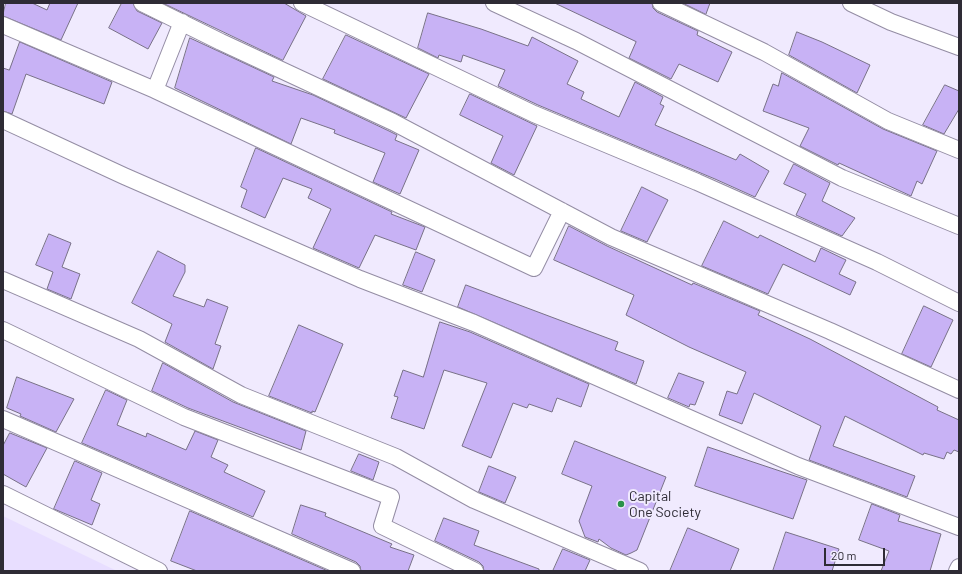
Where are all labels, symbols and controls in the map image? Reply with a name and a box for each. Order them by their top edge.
place label: Capital One Society [629,488,701,520]
marker: Capital One Society [616,499,626,509]
scale bar [826,540,887,566]
text: 20 m [831,548,857,562]

